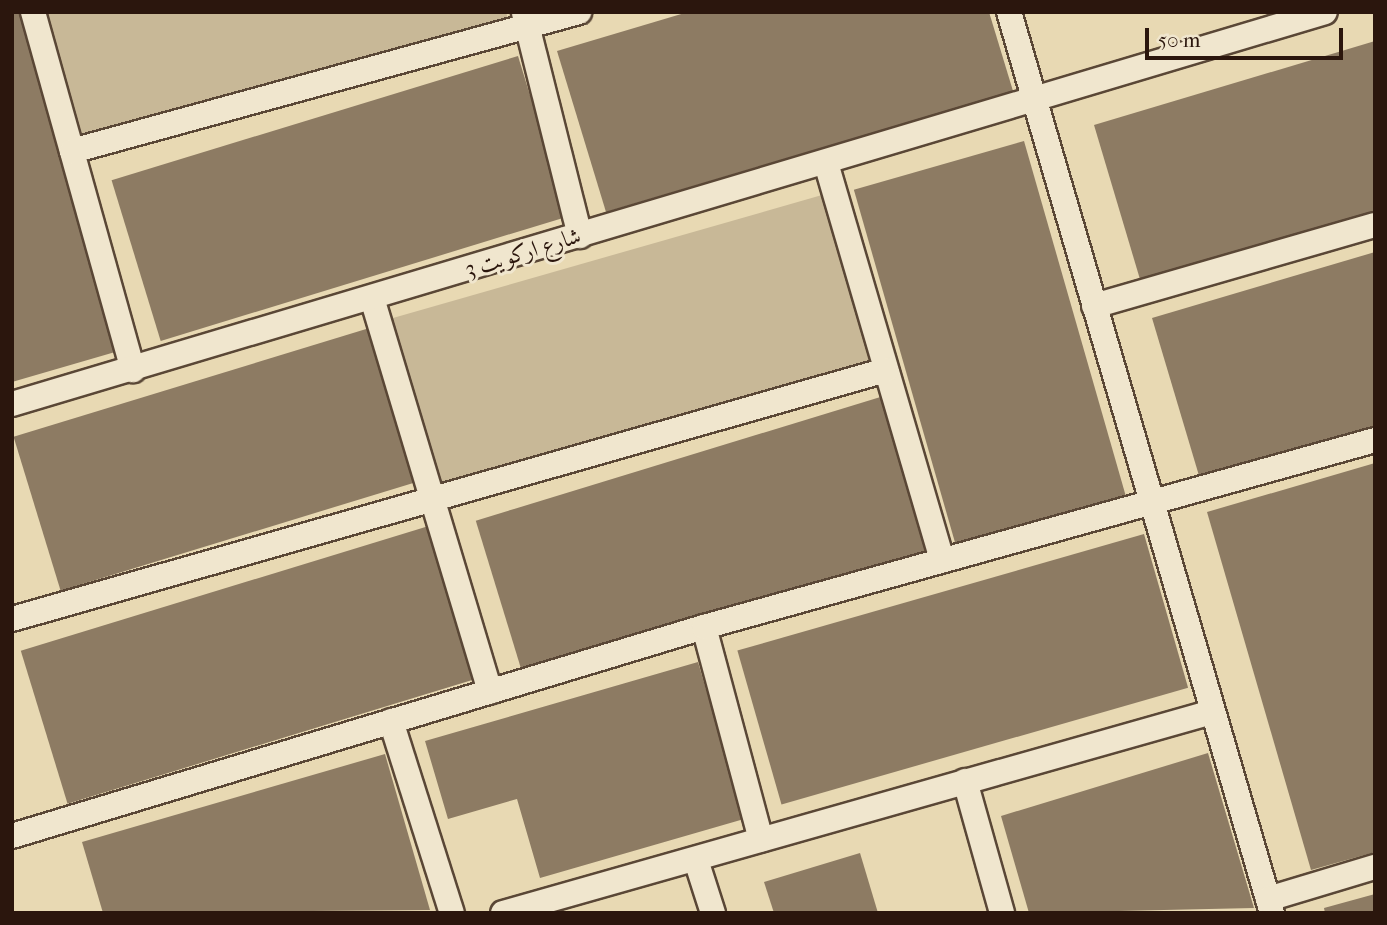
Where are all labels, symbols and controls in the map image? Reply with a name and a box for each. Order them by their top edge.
scale bar [1149,14,1347,58]
text: 50 m [1158,28,1201,52]
street label: شارع اركويت 3 [462,222,584,284]

